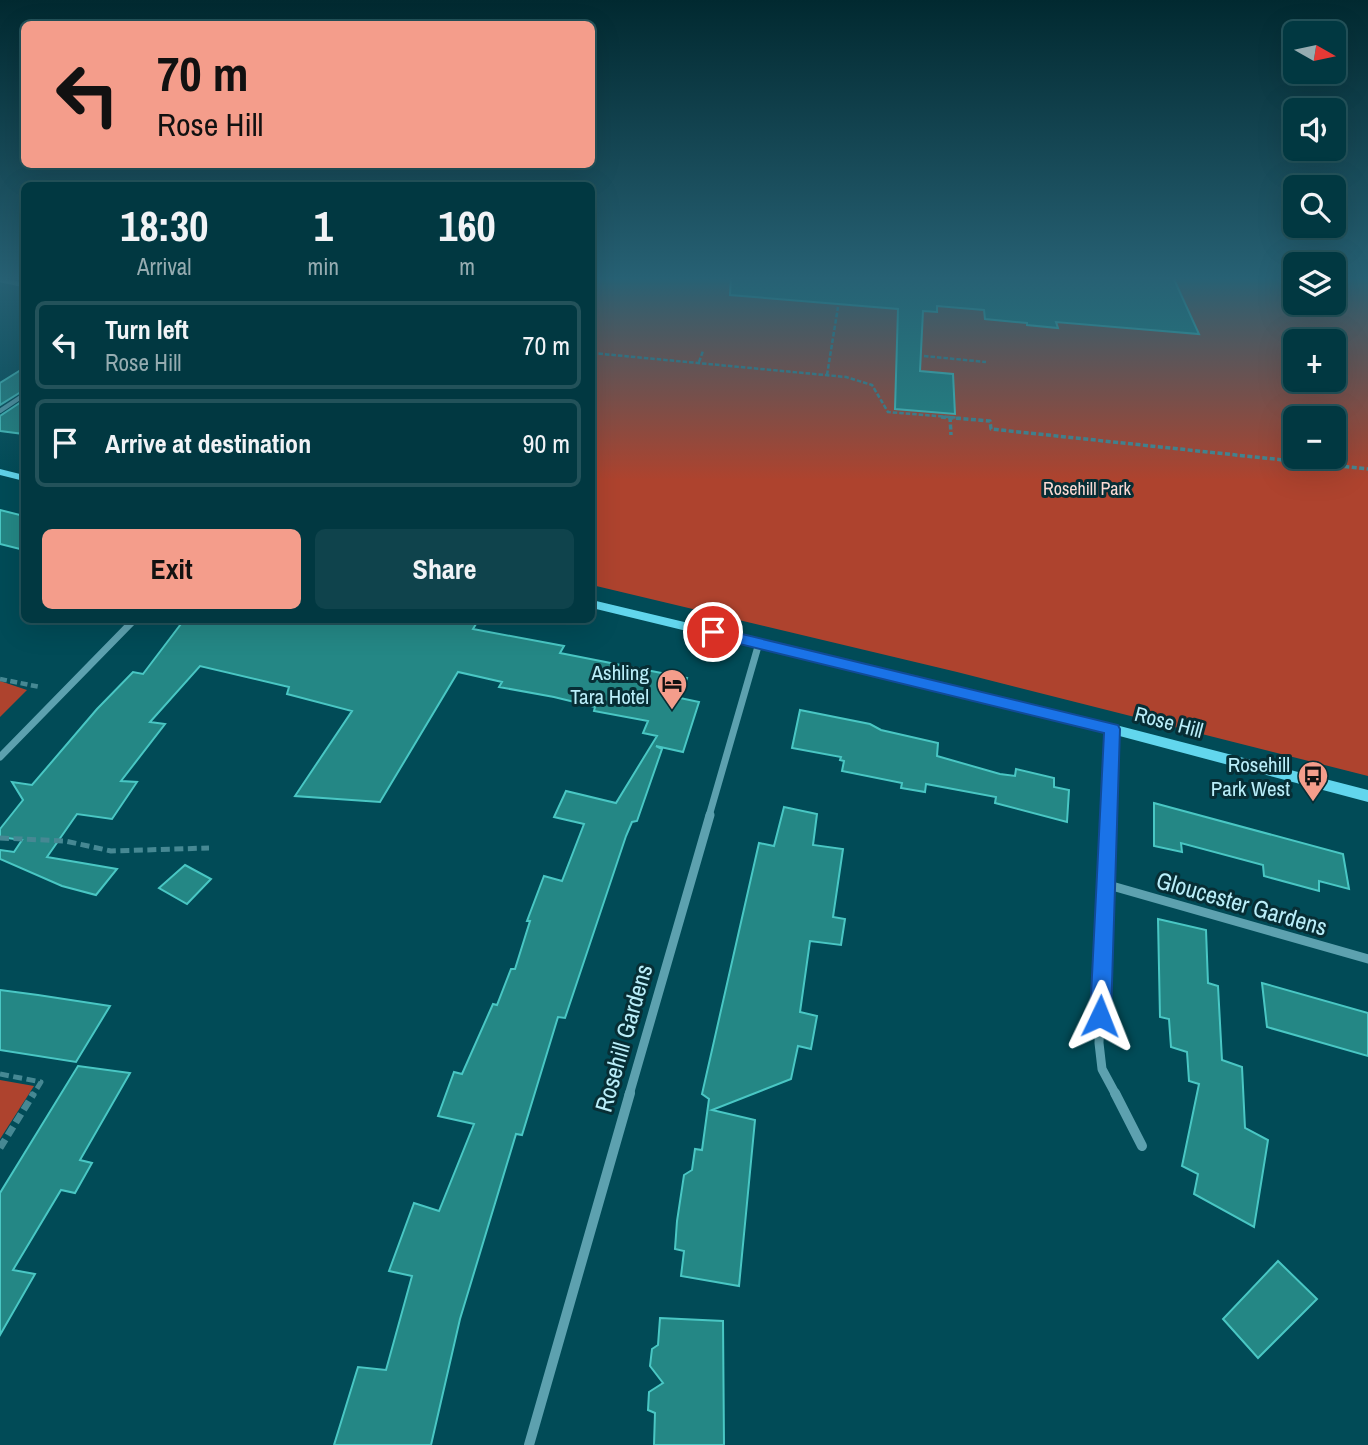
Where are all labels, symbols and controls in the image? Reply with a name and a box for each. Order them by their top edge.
north arrow [1283,21,1346,84]
map controls [1283,21,1346,469]
text: 70 m [157,40,249,106]
icon: left [42,49,133,140]
button: sound [1283,98,1346,161]
text: Rose Hill [157,103,263,146]
button: search [1283,175,1346,238]
text: 18:30 [120,198,208,254]
text: 1 [314,198,333,254]
text: 160 [438,198,496,254]
text: Arrival [137,251,192,282]
text: min [308,251,339,282]
text: m [459,251,475,282]
button: layers [1283,252,1346,315]
text: Turn left [105,312,189,347]
icon: left [46,326,84,364]
text: 70 m [523,328,570,363]
button: + [1283,329,1346,392]
text: Rose Hill [105,347,182,378]
button: − [1283,406,1346,469]
icon: arrive [46,424,84,462]
text: Arrive at destination [105,426,311,461]
text: 90 m [523,426,570,461]
park label: Rosehill Park [1043,476,1131,501]
button: Exit [42,529,301,609]
button: Share [315,529,574,609]
pin [683,602,743,662]
icon: arrive [694,613,732,651]
place label: Ashling Tara Hotel [570,658,649,711]
hotel icon: Ashling Tara Hotel [655,667,689,711]
street label: Rose Hill [1132,699,1206,745]
place label: Rosehill Park West [1211,750,1290,803]
bus stop icon: Rosehill Park West [1296,759,1330,803]
street label: Gloucester Gardens [1153,863,1331,943]
street label: Rosehill Gardens [587,961,659,1115]
position arrow [1063,979,1137,1053]

